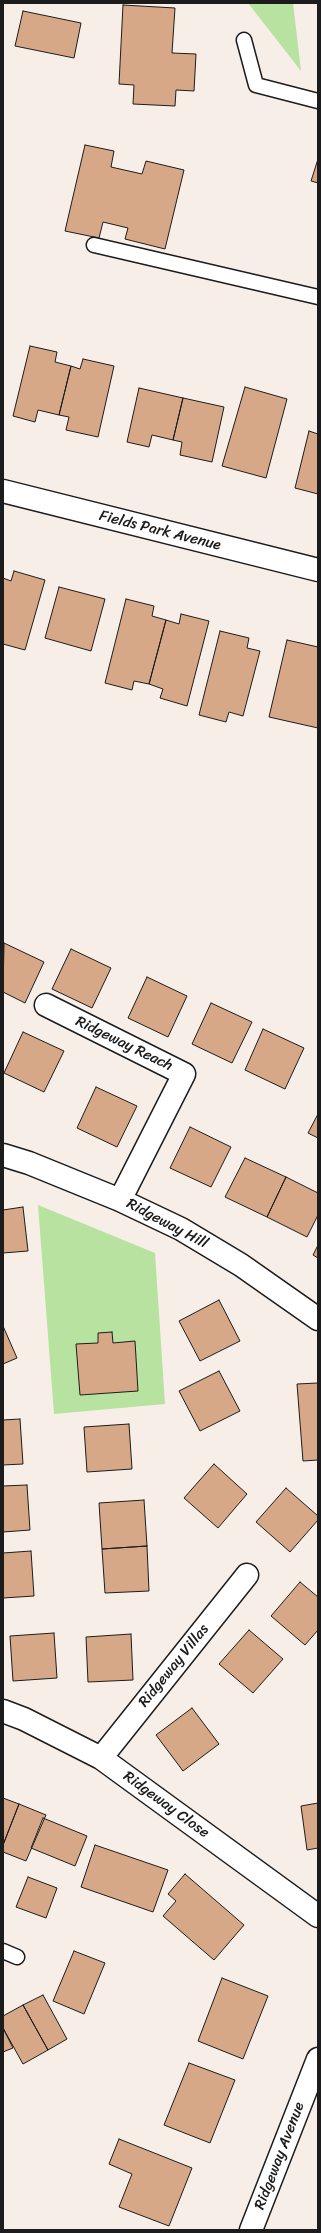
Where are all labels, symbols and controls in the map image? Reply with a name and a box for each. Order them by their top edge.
street label: Fields Park Avenue [97,507,223,555]
street label: Ridgeway Reach [73,1013,175,1075]
street label: Ridgeway Hill [123,1195,211,1253]
street label: Ridgeway Villas [135,1621,213,1711]
street label: Ridgeway Close [119,1768,213,1842]
street label: Ridgeway Avenue [251,2100,309,2212]

